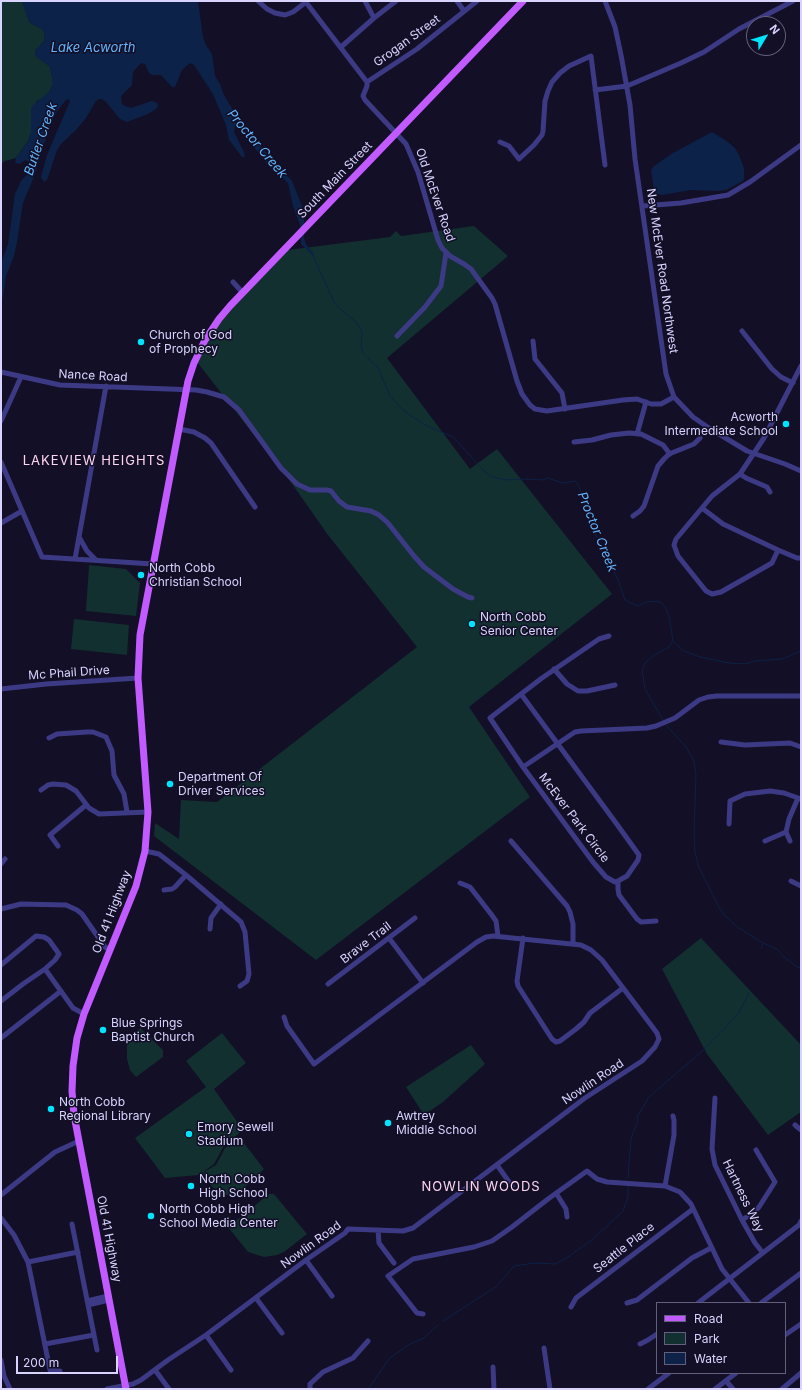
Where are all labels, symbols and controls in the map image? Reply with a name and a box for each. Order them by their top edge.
street label: Grogan Street [371,12,443,70]
north arrow [746,16,786,56]
text: N [767,22,783,37]
water label: Lake Acworth [51,40,135,56]
water label: Butler Creek [21,101,61,177]
water label: Proctor Creek [224,106,290,182]
street label: South Main Street [295,139,375,221]
street label: Old McEver Road [412,146,458,244]
street label: New McEver Road Northwest [643,188,681,354]
place label: Church of God of Prophecy [149,328,232,356]
marker: Church of God of Prophecy [136,337,146,347]
street label: Nance Road [58,367,128,385]
place label: Acworth Intermediate School [665,410,778,438]
marker: Acworth Intermediate School [781,419,791,429]
district label: LAKEVIEW HEIGHTS [23,453,165,469]
water label: Proctor Creek [574,490,620,574]
place label: North Cobb Christian School [149,561,242,589]
marker: North Cobb Christian School [136,570,146,580]
place label: North Cobb Senior Center [480,610,558,638]
marker: North Cobb Senior Center [467,619,477,629]
street label: Mc Phail Drive [28,663,110,683]
place label: Department Of Driver Services [178,770,265,798]
street label: McEver Park Circle [536,770,612,866]
marker: Department Of Driver Services [165,779,175,789]
street label: Old 41 Highway [90,868,134,956]
street label: Brave Trail [338,919,394,967]
place label: Blue Springs Baptist Church [111,1016,195,1044]
marker: Blue Springs Baptist Church [98,1025,108,1035]
street label: Nowlin Road [560,1056,626,1108]
place label: North Cobb Regional Library [59,1095,151,1123]
marker: North Cobb Regional Library [46,1104,56,1114]
place label: Awtrey Middle School [396,1109,477,1137]
marker: Awtrey Middle School [383,1118,393,1128]
place label: Emory Sewell Stadium [197,1120,274,1148]
marker: Emory Sewell Stadium [184,1129,194,1139]
street label: Hartness Way [719,1157,767,1235]
place label: North Cobb High School [199,1172,268,1200]
district label: NOWLIN WOODS [421,1179,541,1195]
marker: North Cobb High School [186,1181,196,1191]
street label: Old 41 Highway [94,1194,124,1284]
place label: North Cobb High School Media Center [159,1202,278,1230]
marker: North Cobb High School Media Center [146,1211,156,1221]
street label: Nowlin Road [278,1218,344,1272]
street label: Seattle Place [591,1220,657,1276]
legend [656,1302,786,1374]
text: Road [694,1311,723,1326]
text: Park [694,1331,720,1346]
scale bar [18,1348,120,1374]
text: Water [694,1351,727,1366]
text: 200 m [23,1355,59,1370]

